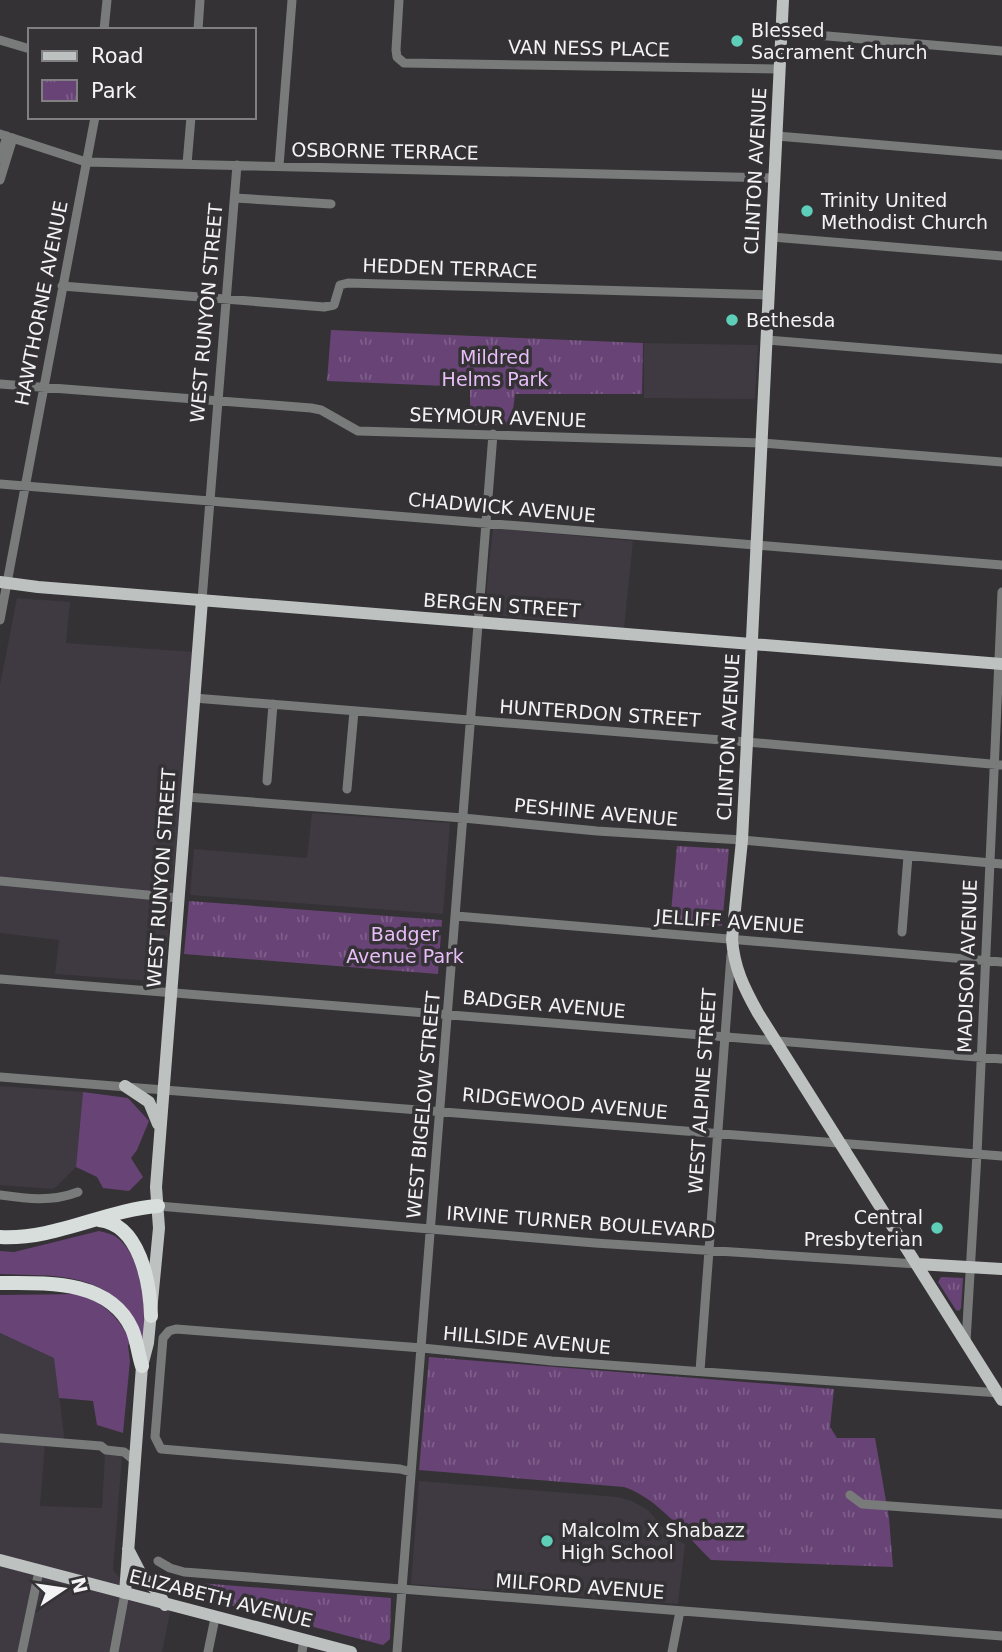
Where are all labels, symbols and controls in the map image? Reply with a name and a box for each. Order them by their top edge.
place label: Blessed Sacrament Church [751,19,928,63]
legend [28,28,256,119]
marker: Blessed Sacrament Church [729,33,745,49]
street label: VAN NESS PLACE [508,36,670,60]
text: Road [91,44,144,68]
text: Park [91,79,137,103]
street label: CLINTON AVENUE [740,87,770,255]
street label: OSBORNE TERRACE [291,138,479,164]
place label: Trinity United Methodist Church [820,189,988,233]
street label: HAWTHORNE AVENUE [10,199,72,407]
street label: WEST RUNYON STREET [185,202,227,424]
marker: Trinity United Methodist Church [799,203,815,219]
street label: HEDDEN TERRACE [362,254,538,282]
place label: Bethesda [746,309,836,331]
marker: Bethesda [724,312,740,328]
park label: Mildred Helms Park [442,346,548,390]
street label: SEYMOUR AVENUE [409,403,587,431]
street label: CHADWICK AVENUE [407,488,597,526]
street label: BERGEN STREET [423,589,582,622]
street label: CLINTON AVENUE [713,653,743,821]
street label: HUNTERDON STREET [499,695,702,731]
street label: WEST RUNYON STREET [142,767,180,989]
street label: PESHINE AVENUE [513,794,679,830]
street label: MADISON AVENUE [953,879,981,1053]
street label: JELLIFF AVENUE [654,905,805,937]
park label: Badger Avenue Park [346,923,464,967]
street label: BADGER AVENUE [462,986,626,1022]
street label: WEST ALPINE STREET [684,987,720,1194]
street label: WEST BIGELOW STREET [402,990,444,1220]
street label: RIDGEWOOD AVENUE [461,1083,669,1123]
street label: IRVINE TURNER BOULEVARD [446,1202,716,1242]
place label: Central Presbyterian [804,1206,923,1250]
marker: Central Presbyterian [929,1220,945,1236]
street label: HILLSIDE AVENUE [442,1322,612,1358]
place label: Malcolm X Shabazz High School [561,1519,745,1563]
marker: Malcolm X Shabazz High School [539,1533,555,1549]
north arrow [28,1554,98,1624]
street label: ELIZABETH AVENUE [127,1565,315,1631]
street label: MILFORD AVENUE [495,1569,665,1603]
text: N [67,1575,92,1595]

